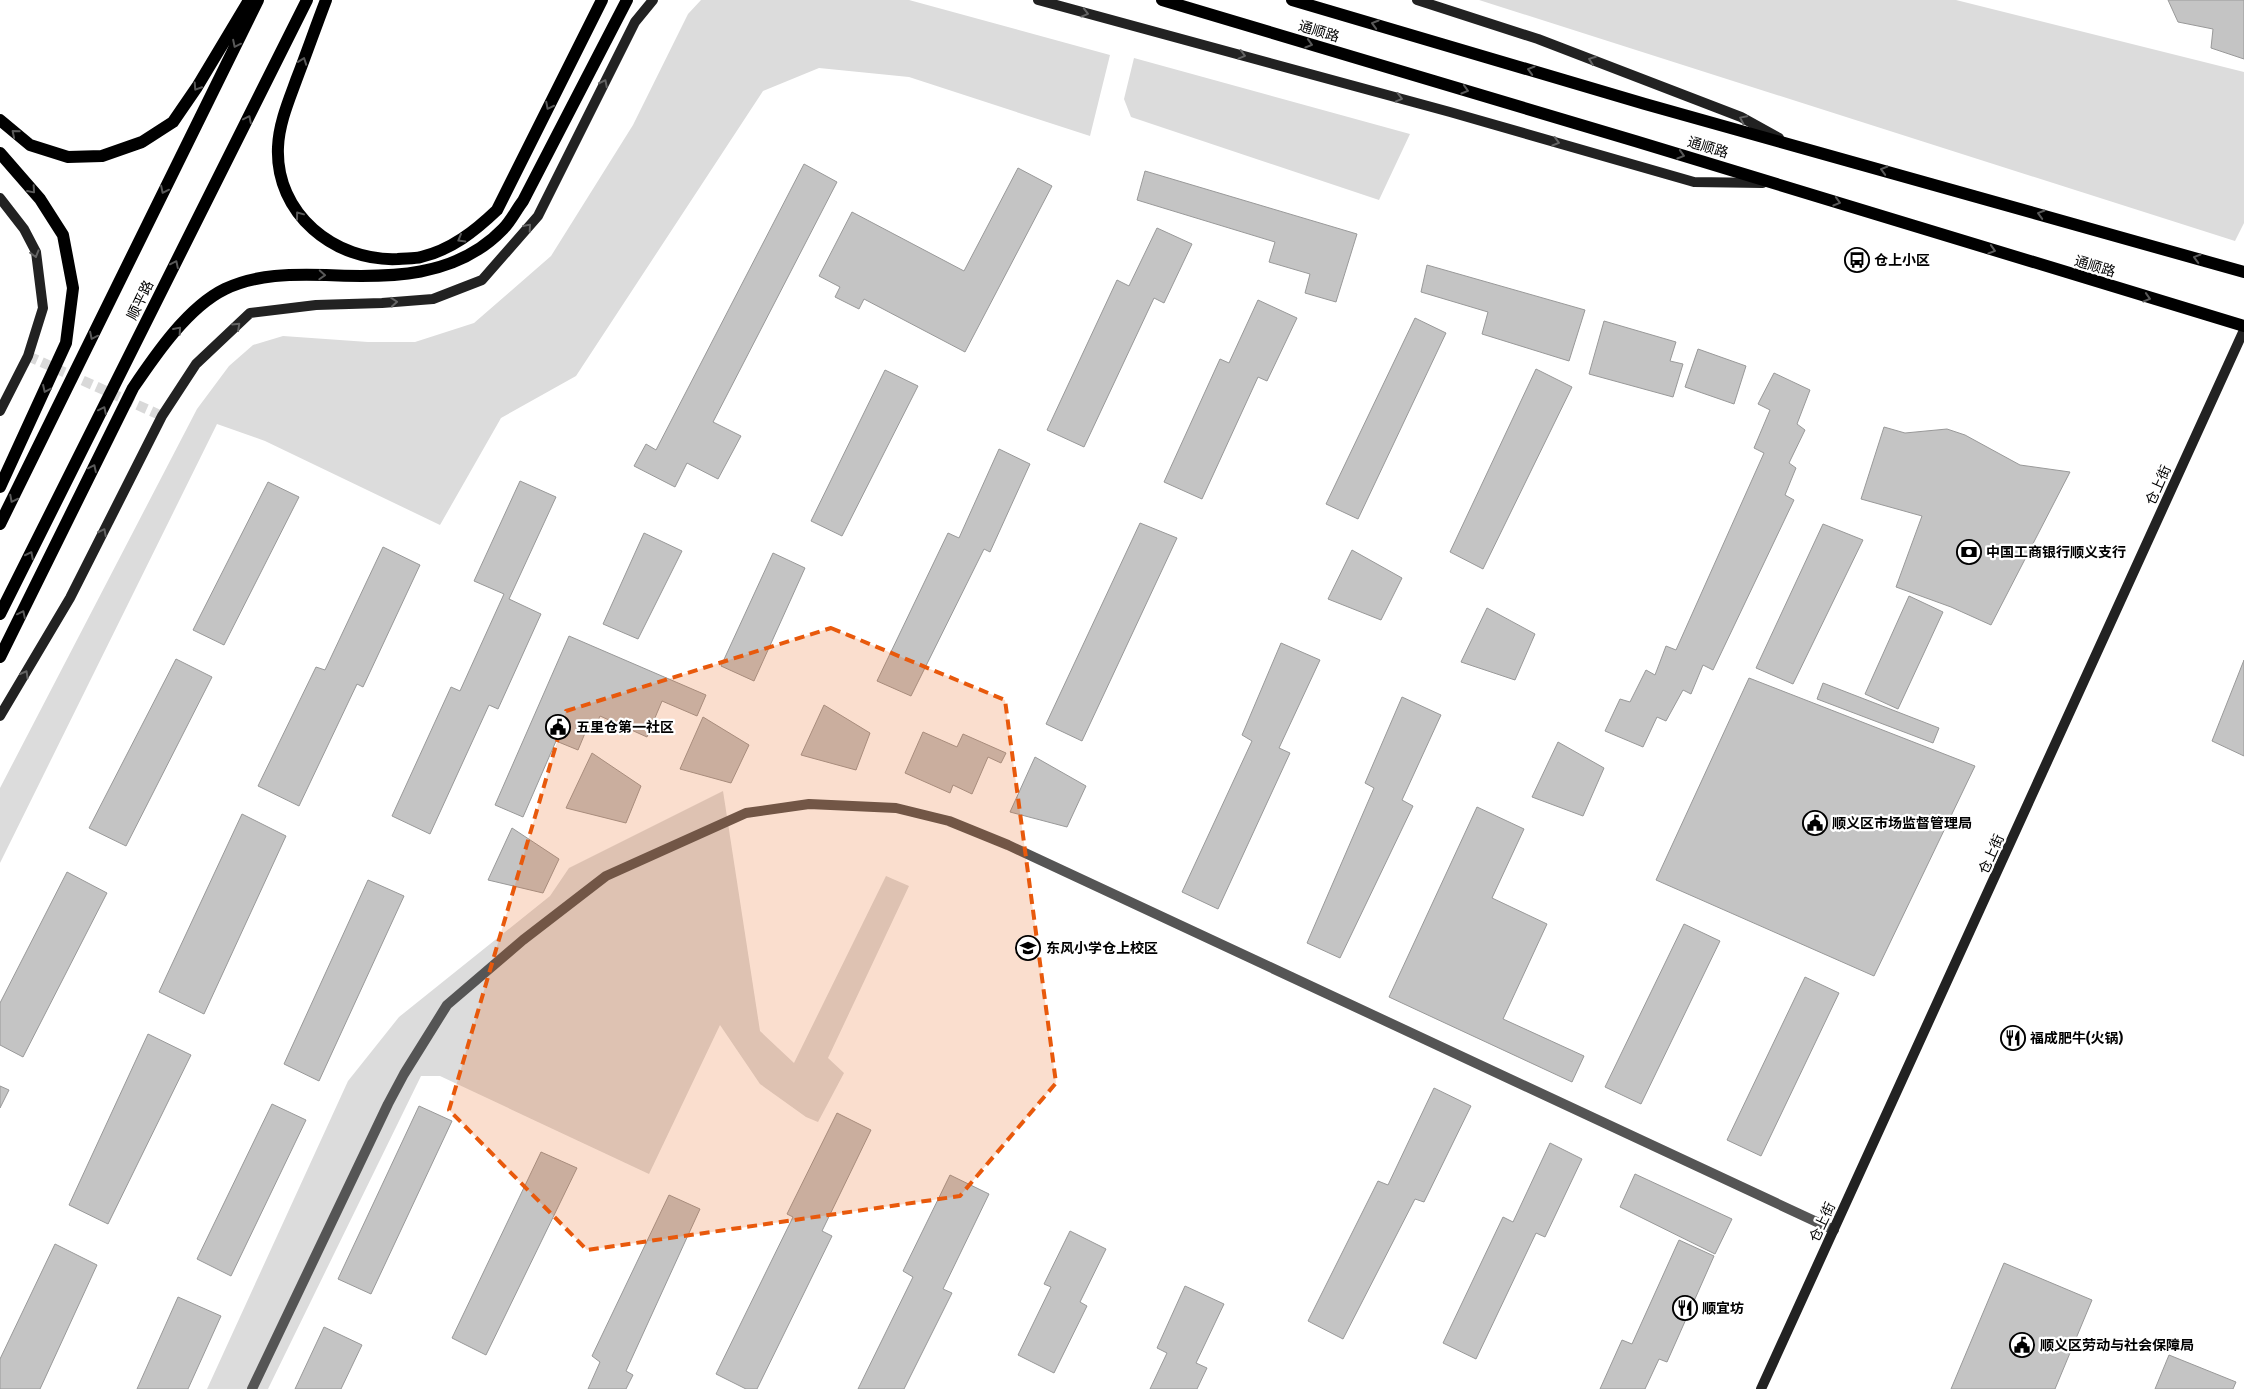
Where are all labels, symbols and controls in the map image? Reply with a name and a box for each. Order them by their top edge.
one-way arrow [1081,7,1089,17]
street label: 通顺路 [1296,17,1341,46]
one-way arrow [1371,20,1380,30]
one-way arrow [232,38,242,47]
one-way arrow [1304,38,1313,48]
one-way arrow [1238,50,1246,60]
one-way arrow [1588,56,1597,66]
one-way arrow [297,57,307,66]
one-way arrow [1527,66,1536,76]
one-way arrow [598,80,608,89]
one-way arrow [194,81,203,91]
one-way arrow [1460,85,1468,95]
one-way arrow [1395,92,1403,102]
one-way arrow [545,101,555,110]
one-way arrow [242,115,252,124]
one-way arrow [1739,115,1748,125]
one-way arrow [12,129,21,138]
street label: 通顺路 [1685,133,1730,162]
one-way arrow [1551,136,1559,146]
one-way arrow [1677,149,1685,159]
one-way arrow [1880,165,1889,176]
one-way arrow [26,184,35,193]
one-way arrow [161,184,171,193]
one-way arrow [1832,197,1840,207]
one-way arrow [2036,209,2045,220]
one-way arrow [297,212,305,221]
one-way arrow [523,223,532,232]
one-way arrow [458,233,467,243]
one-way arrow [1987,245,1996,255]
bus stop icon: 仓上小区 [1844,247,1870,273]
one-way arrow [29,249,39,257]
place label: 仓上小区 [1874,252,1930,269]
street label: 通顺路 [2072,252,2117,281]
one-way arrow [2194,254,2202,264]
one-way arrow [169,260,179,269]
one-way arrow [318,270,326,281]
street label: 顺平路 [124,278,157,323]
one-way arrow [2143,292,2151,302]
one-way arrow [390,297,398,308]
one-way arrow [231,323,240,332]
one-way arrow [172,327,180,336]
one-way arrow [89,330,99,339]
one-way arrow [42,384,52,393]
one-way arrow [97,406,107,415]
street label: 仓上街 [2142,463,2175,508]
one-way arrow [87,464,97,473]
one-way arrow [9,494,19,503]
one-way arrow [97,528,107,537]
bank icon: 中国工商银行顺义支行 [1956,539,1982,565]
place label: 中国工商银行顺义支行 [1986,544,2126,561]
one-way arrow [24,551,34,560]
one-way arrow [15,610,26,619]
one-way arrow [18,671,28,680]
public building icon: 五里仓第一社区 [545,714,571,740]
place label: 五里仓第一社区 [576,719,674,736]
public building icon: 顺义区市场监督管理局 [1802,810,1828,836]
place label: 顺义区市场监督管理局 [1832,815,1972,832]
street label: 仓上街 [1975,832,2008,877]
school or university icon: 东风小学仓上校区 [1015,935,1041,961]
place label: 东风小学仓上校区 [1046,940,1158,957]
restaurant icon: 福成肥牛(火锅) [2000,1025,2026,1051]
place label: 福成肥牛(火锅) [2030,1030,2124,1047]
street label: 仓上街 [1806,1200,1839,1245]
restaurant icon: 顺宜坊 [1672,1295,1698,1321]
place label: 顺宜坊 [1702,1300,1744,1317]
public building icon: 顺义区劳动与社会保障局 [2009,1332,2035,1358]
place label: 顺义区劳动与社会保障局 [2040,1337,2194,1354]

